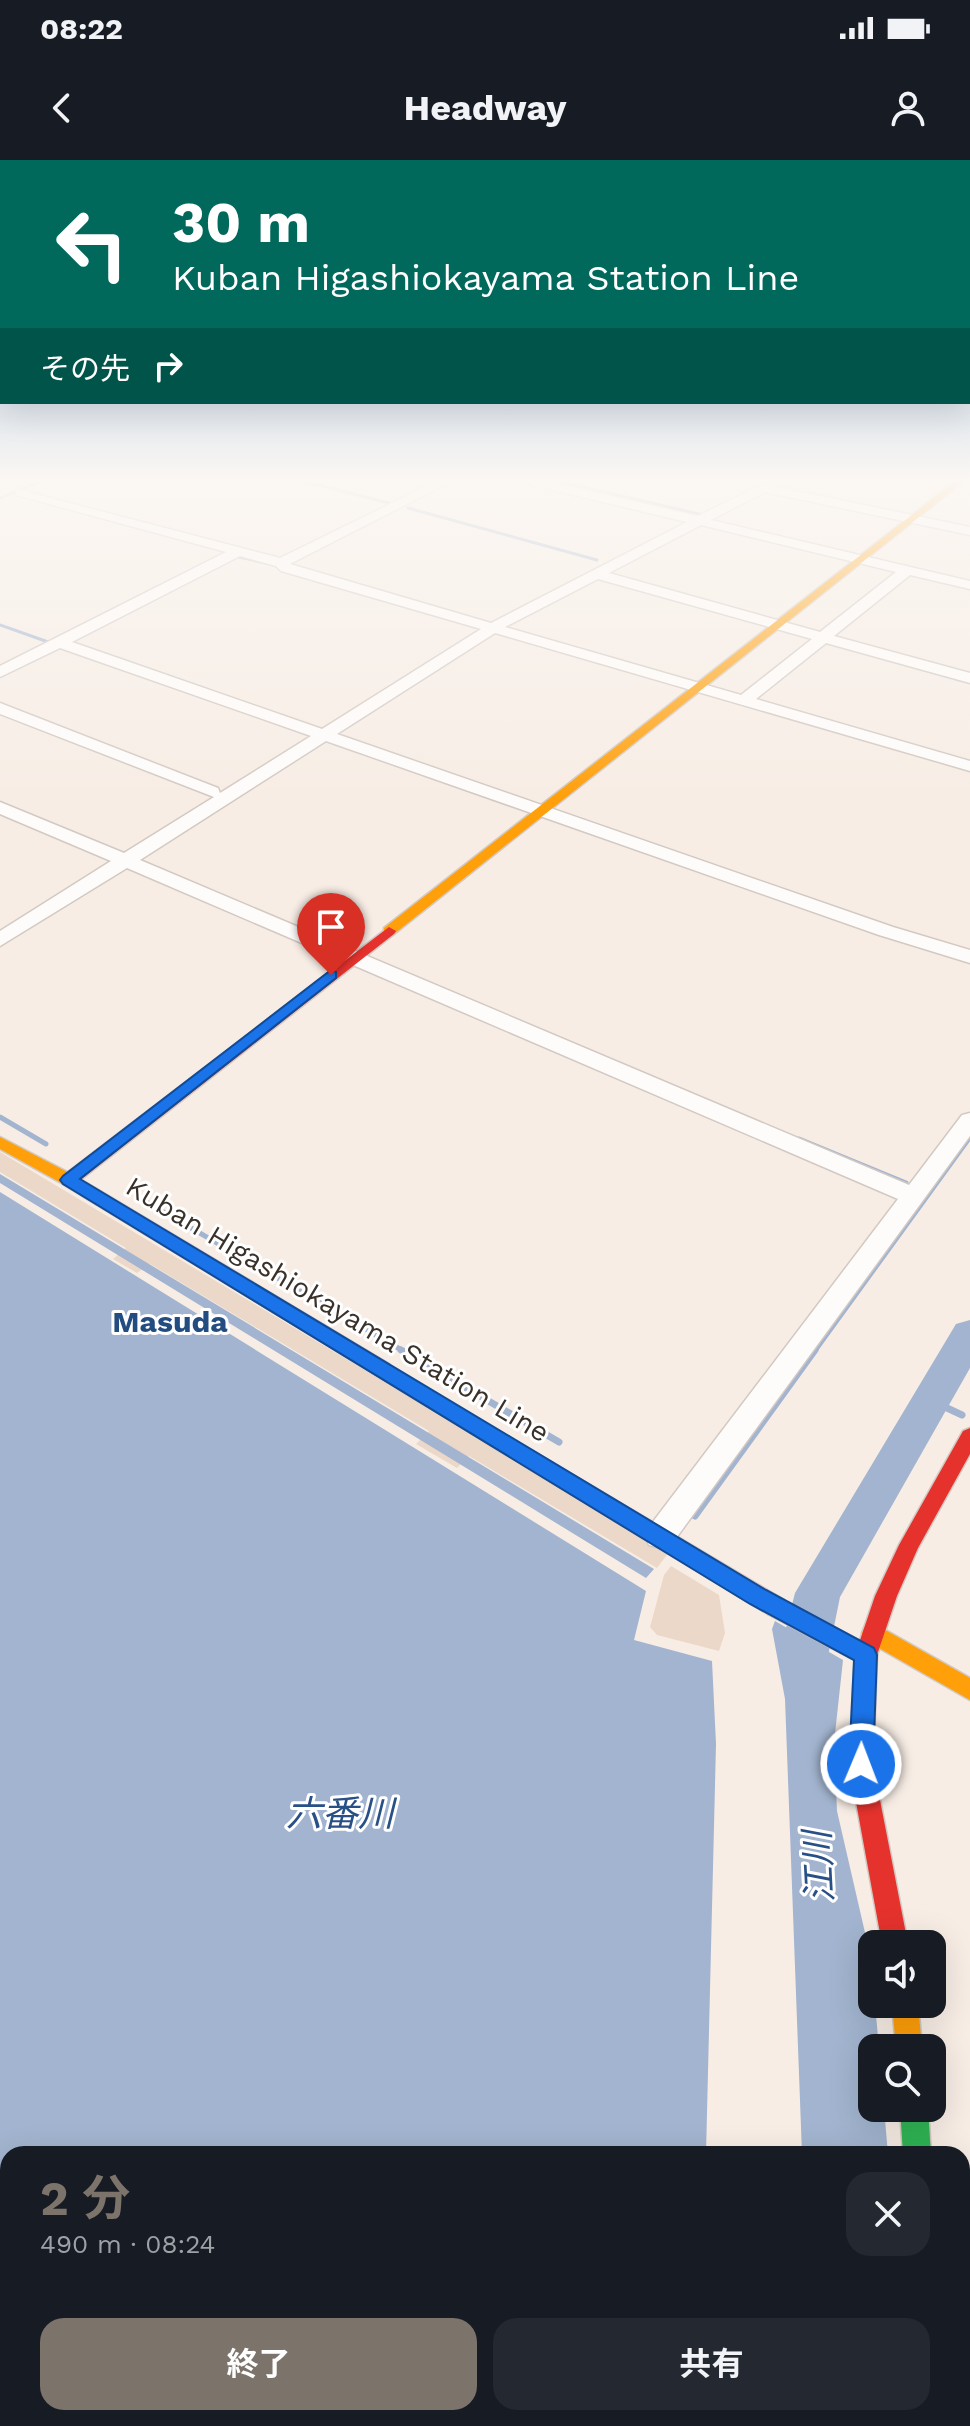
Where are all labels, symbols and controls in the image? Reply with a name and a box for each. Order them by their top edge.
text: 08:22 [40,11,123,46]
icon: back [40,86,84,130]
icon: person [886,86,930,130]
text: Headway [404,87,566,129]
text: 30 m [172,190,310,256]
icon: left [40,192,144,296]
text: Kuban Higashiokayama Station Line [172,257,799,299]
icon: right [146,344,190,388]
text: その先 [40,351,130,386]
pin [297,893,365,975]
icon: arrive [309,905,353,949]
street label: Kuban Higashiokayama Station Line [120,1170,555,1449]
district label: Masuda [112,1304,228,1339]
position arrow [819,1722,903,1806]
water label: 六番川 [286,1793,398,1835]
water label: 江川 [796,1826,842,1904]
map controls [858,1930,946,2122]
button: sound [858,1930,946,2018]
button: search [858,2034,946,2122]
text: 2 分 [40,2170,130,2227]
button: close [846,2172,930,2256]
text: 490 m · 08:24 [40,2229,216,2259]
button: 終了 [40,2318,477,2410]
button: 共有 [493,2318,930,2410]

